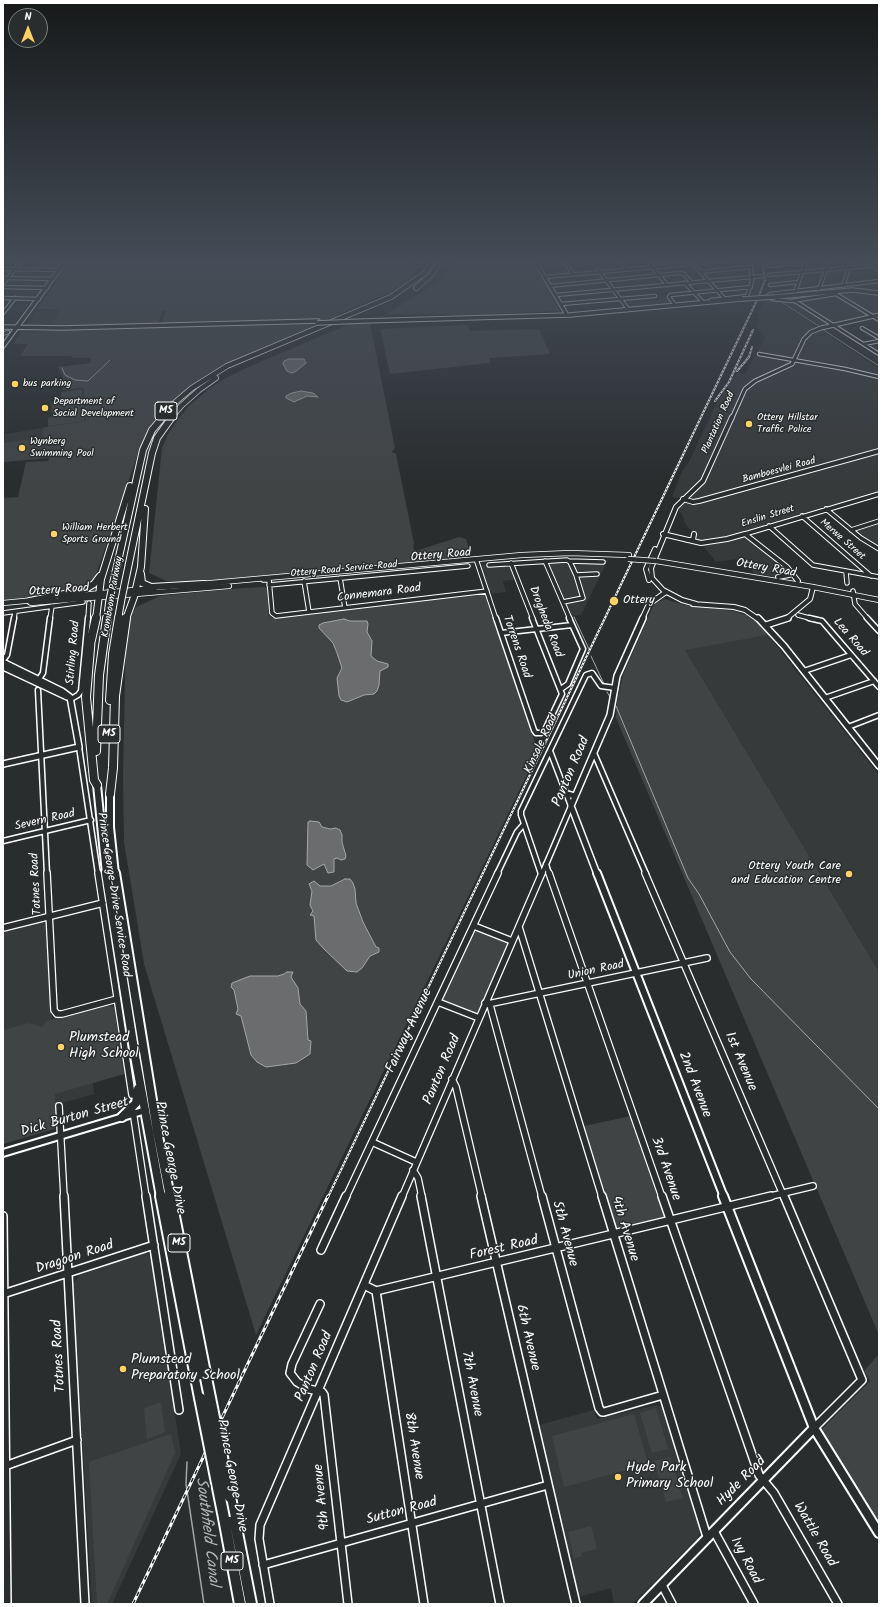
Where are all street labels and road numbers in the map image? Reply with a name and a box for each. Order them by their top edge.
street label: Plantation Road [700,390,738,456]
road number: M5 [155,402,177,420]
street label: Bamboesvlei Road [741,455,817,487]
street label: Enslin Street [740,503,796,531]
street label: Merwe Street [817,517,867,563]
street label: Ottery Road [410,546,472,566]
street label: Kromboom Parkway [100,555,126,639]
street label: Ottery Road [735,557,797,581]
street label: Ottery Road Service Road [290,559,398,581]
street label: Ottery Road [28,582,90,600]
street label: Connemara Road [336,582,422,606]
street label: Drogheda Road [525,584,565,660]
street label: Torrens Road [499,614,533,680]
street label: Lea Road [829,616,871,660]
street label: Stirling Road [64,620,84,686]
street label: Kinsale Road [522,712,562,776]
road number: M5 [98,725,120,743]
street label: Panton Road [550,734,594,810]
street label: Severn Road [13,807,77,835]
street label: Prince George Drive Service Road [93,812,133,978]
street label: Totnes Road [28,853,46,915]
street label: Union Road [567,958,625,984]
street label: Fairway Avenue [383,986,437,1076]
street label: 1st Avenue [720,1030,760,1094]
street label: Panton Road [421,1032,465,1108]
street label: 2nd Avenue [674,1050,714,1120]
street label: Dick Burton Street [19,1095,131,1141]
street label: Prince George Drive [150,1100,188,1216]
street label: 3rd Avenue [646,1135,684,1203]
street label: 4th Avenue [606,1194,642,1264]
street label: 5th Avenue [547,1199,581,1269]
street label: Forest Road [468,1233,540,1265]
road number: M5 [168,1234,190,1252]
street label: Dragoon Road [34,1238,116,1278]
street label: 6th Avenue [511,1303,543,1373]
street label: Totnes Road [50,1319,70,1393]
street label: Panton Road [293,1329,337,1405]
street label: 7th Avenue [456,1350,486,1418]
street label: 8th Avenue [399,1411,427,1481]
street label: Prince George Drive [212,1418,250,1534]
street label: Hyde Road [714,1454,770,1510]
street label: 9th Avenue [311,1463,335,1531]
street label: Sutton Road [365,1495,439,1529]
street label: Wattle Road [789,1500,839,1570]
street label: Ivy Road [726,1535,764,1587]
road number: M5 [221,1552,243,1570]

